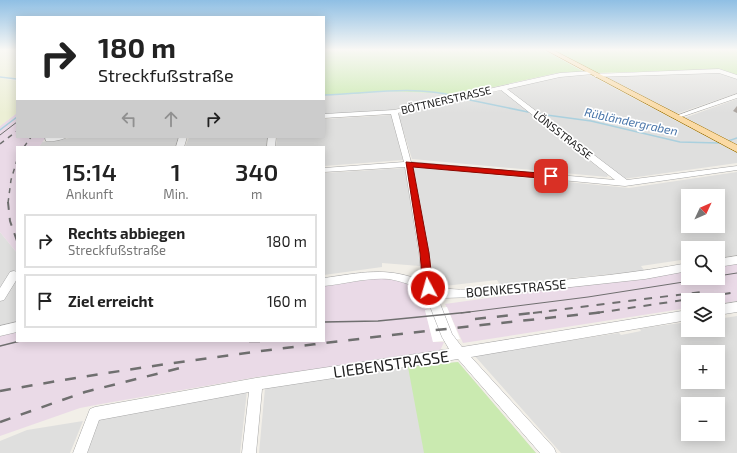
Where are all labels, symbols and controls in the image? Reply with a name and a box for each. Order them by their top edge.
text: 180 m [98,30,176,64]
icon: right [32,32,84,84]
text: Streckfußstraße [98,64,234,86]
street label: BÖTTNERSTRASSE [399,82,492,116]
water label: Rübländergraben [583,104,679,138]
street label: LÖNSSTRASSE [531,107,596,162]
icon: left [118,108,140,130]
icon: ahead [160,108,182,130]
icon: right [202,108,224,130]
text: 15:14 [63,157,117,186]
text: 1 [171,157,181,186]
text: 340 [235,157,278,186]
pin [534,159,568,193]
icon: arrive [540,165,562,187]
text: Ankunft [66,186,113,202]
text: Min. [163,186,188,202]
text: m [251,186,262,202]
north arrow [681,189,725,233]
map controls [681,189,725,441]
text: Rechts abbiegen [68,224,185,242]
icon: right [34,230,56,252]
text: 180 m [266,232,307,250]
button: search [681,241,725,285]
text: Streckfußstraße [68,242,166,258]
position arrow [407,267,449,309]
street label: BOENKESTRASSE [465,276,567,300]
icon: arrive [34,290,56,312]
text: Ziel erreicht [68,292,154,310]
text: 160 m [267,292,307,310]
button: layers [681,293,725,337]
button: + [681,345,725,389]
street label: LIEBENSTRASSE [332,346,450,381]
button: − [681,397,725,441]

